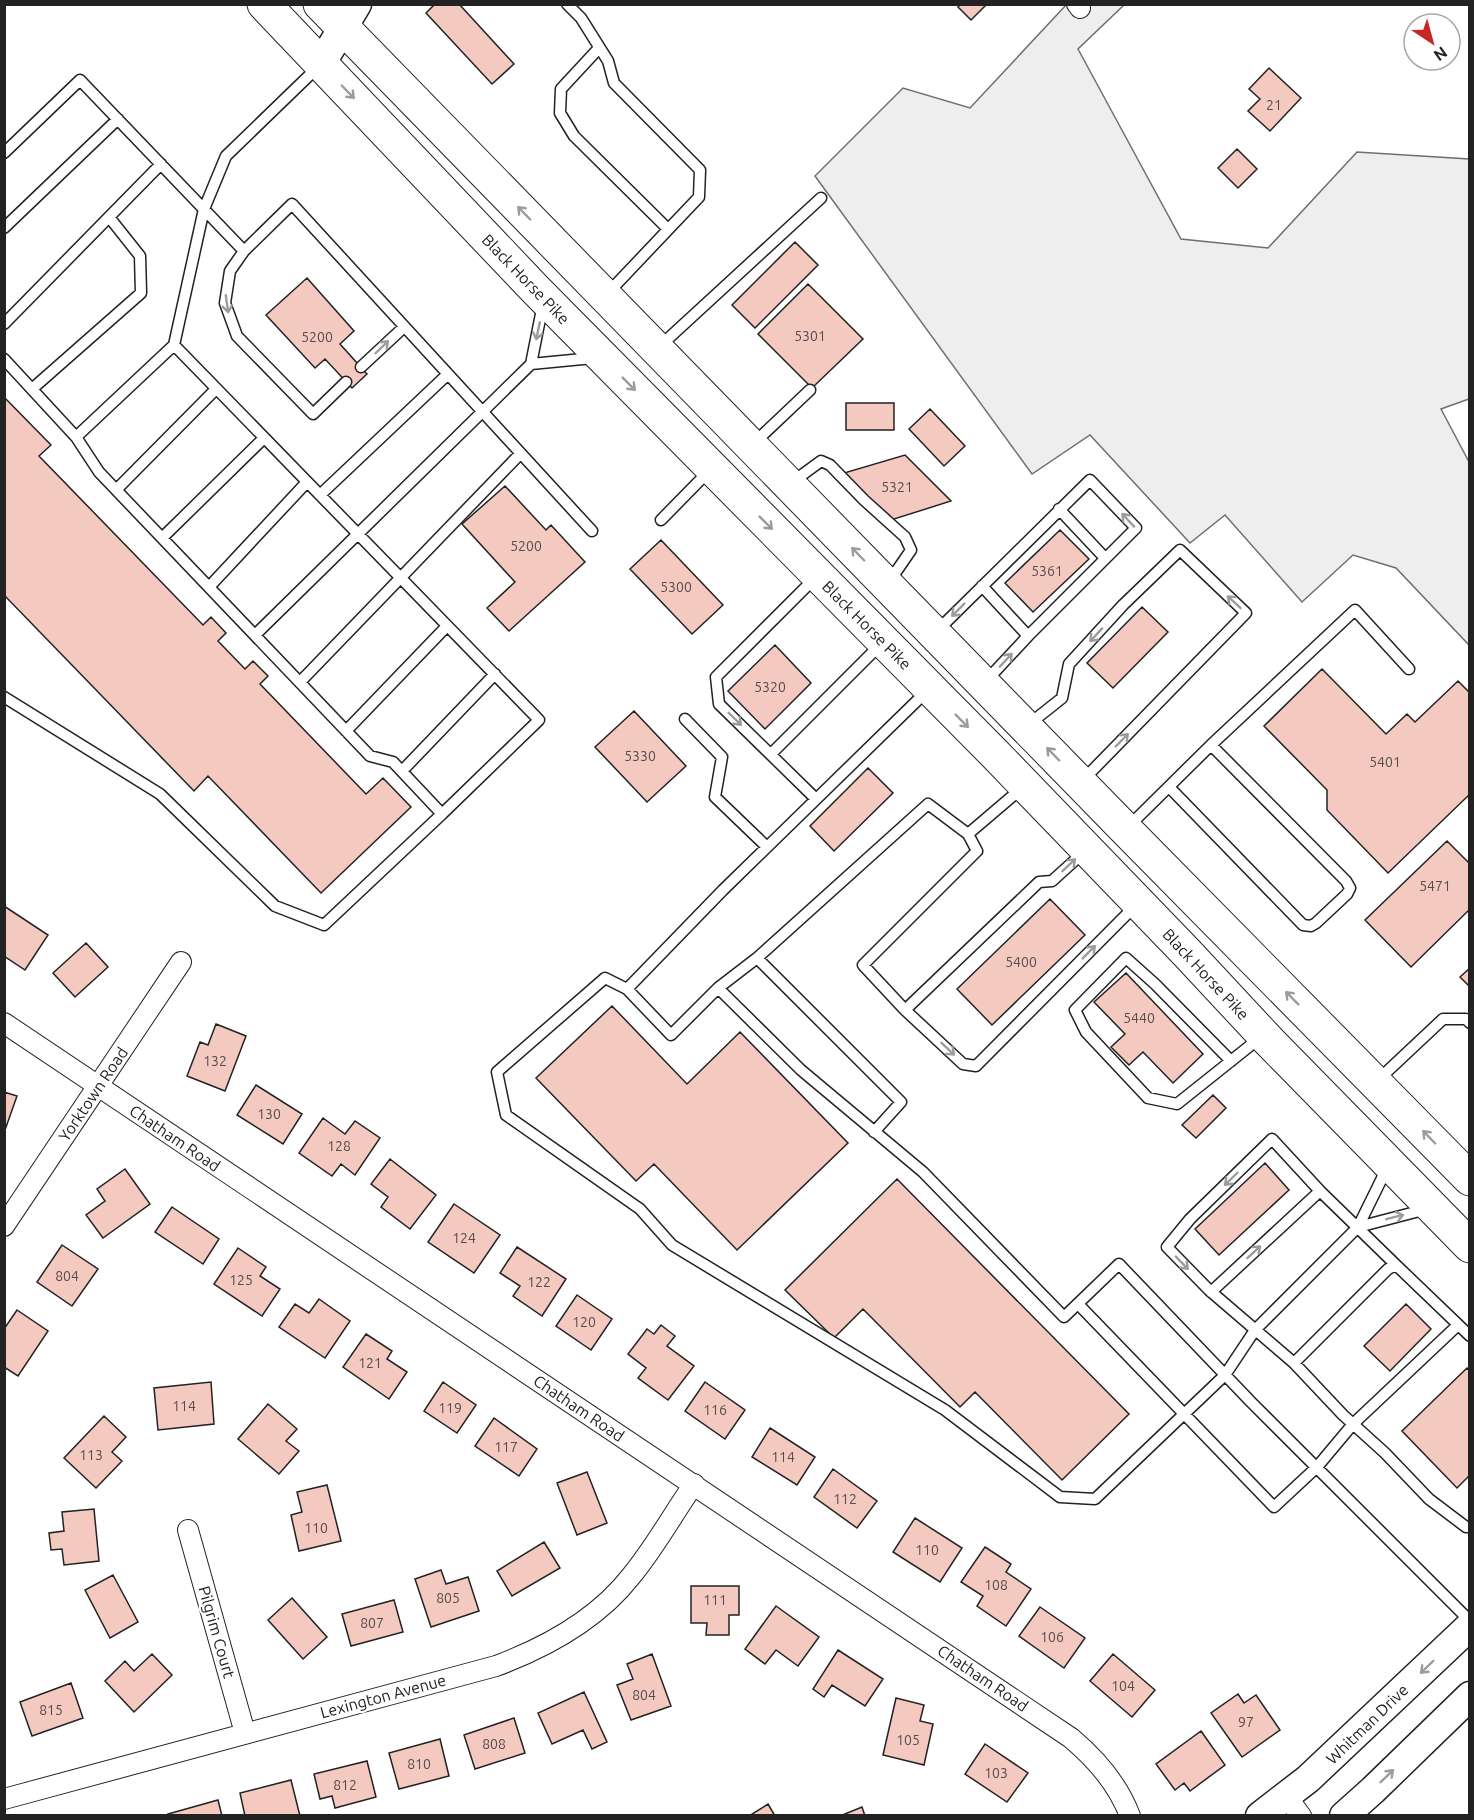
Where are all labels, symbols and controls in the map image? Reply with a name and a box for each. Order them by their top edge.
north arrow [1402,12,1462,72]
text: N [1431,43,1451,65]
one-way arrow [341,85,355,100]
house number: 21 [1266,97,1282,113]
one-way arrow [516,205,531,220]
street label: Black Horse Pike [479,230,573,328]
one-way arrow [222,294,233,313]
one-way arrow [531,322,543,341]
house number: 5301 [794,328,826,344]
house number: 5200 [301,329,333,345]
one-way arrow [375,340,390,354]
one-way arrow [621,376,636,391]
house number: 5321 [881,479,913,495]
one-way arrow [1121,513,1135,528]
one-way arrow [759,515,773,530]
house number: 5200 [510,538,542,554]
one-way arrow [850,547,865,562]
house number: 5361 [1031,563,1063,579]
street label: Black Horse Pike [819,577,915,673]
house number: 5300 [660,579,692,595]
one-way arrow [1227,594,1242,609]
one-way arrow [951,603,966,617]
one-way arrow [1089,627,1103,642]
one-way arrow [999,652,1013,667]
house number: 5320 [754,679,786,695]
one-way arrow [728,712,743,726]
one-way arrow [955,714,969,729]
one-way arrow [1114,733,1129,748]
one-way arrow [1045,746,1060,761]
house number: 5330 [624,748,656,764]
house number: 5401 [1369,754,1401,770]
one-way arrow [1062,858,1077,872]
house number: 5471 [1419,878,1451,894]
street label: Black Horse Pike [1159,925,1253,1023]
one-way arrow [1082,945,1097,960]
house number: 5400 [1005,954,1037,970]
one-way arrow [1285,991,1299,1006]
house number: 5440 [1123,1010,1155,1026]
one-way arrow [940,1042,955,1056]
street label: Yorktown Road [55,1043,131,1145]
house number: 132 [203,1053,227,1069]
street label: Chatham Road [126,1101,224,1175]
house number: 130 [257,1106,281,1122]
one-way arrow [1421,1130,1436,1145]
house number: 128 [327,1138,351,1154]
one-way arrow [1224,1172,1239,1187]
one-way arrow [1385,1211,1404,1223]
house number: 124 [452,1230,476,1246]
one-way arrow [1247,1245,1262,1259]
one-way arrow [1175,1255,1190,1270]
house number: 804 [55,1268,79,1284]
house number: 125 [229,1272,253,1288]
house number: 122 [527,1274,551,1290]
house number: 120 [572,1314,596,1330]
house number: 121 [358,1355,382,1371]
street label: Chatham Road [530,1371,628,1445]
house number: 114 [172,1398,196,1414]
house number: 119 [438,1400,462,1416]
house number: 116 [703,1402,727,1418]
house number: 117 [494,1439,518,1455]
house number: 113 [79,1447,103,1463]
house number: 114 [771,1449,795,1465]
house number: 112 [833,1491,857,1507]
house number: 110 [304,1520,328,1536]
house number: 110 [915,1542,939,1558]
house number: 108 [984,1577,1008,1593]
street label: Pilgrim Court [195,1584,239,1681]
house number: 805 [436,1590,460,1606]
house number: 111 [703,1592,727,1608]
house number: 807 [360,1615,384,1631]
house number: 106 [1040,1629,1064,1645]
street label: Chatham Road [934,1641,1032,1715]
one-way arrow [1420,1659,1435,1674]
street label: Lexington Avenue [318,1671,448,1721]
house number: 104 [1111,1678,1135,1694]
street label: Whitman Drive [1322,1680,1412,1768]
house number: 804 [632,1687,656,1703]
house number: 815 [39,1702,63,1718]
house number: 97 [1238,1714,1254,1730]
house number: 105 [896,1732,920,1748]
house number: 808 [482,1736,506,1752]
house number: 810 [407,1756,431,1772]
house number: 103 [984,1765,1008,1781]
one-way arrow [1380,1769,1395,1783]
house number: 812 [333,1777,357,1793]

